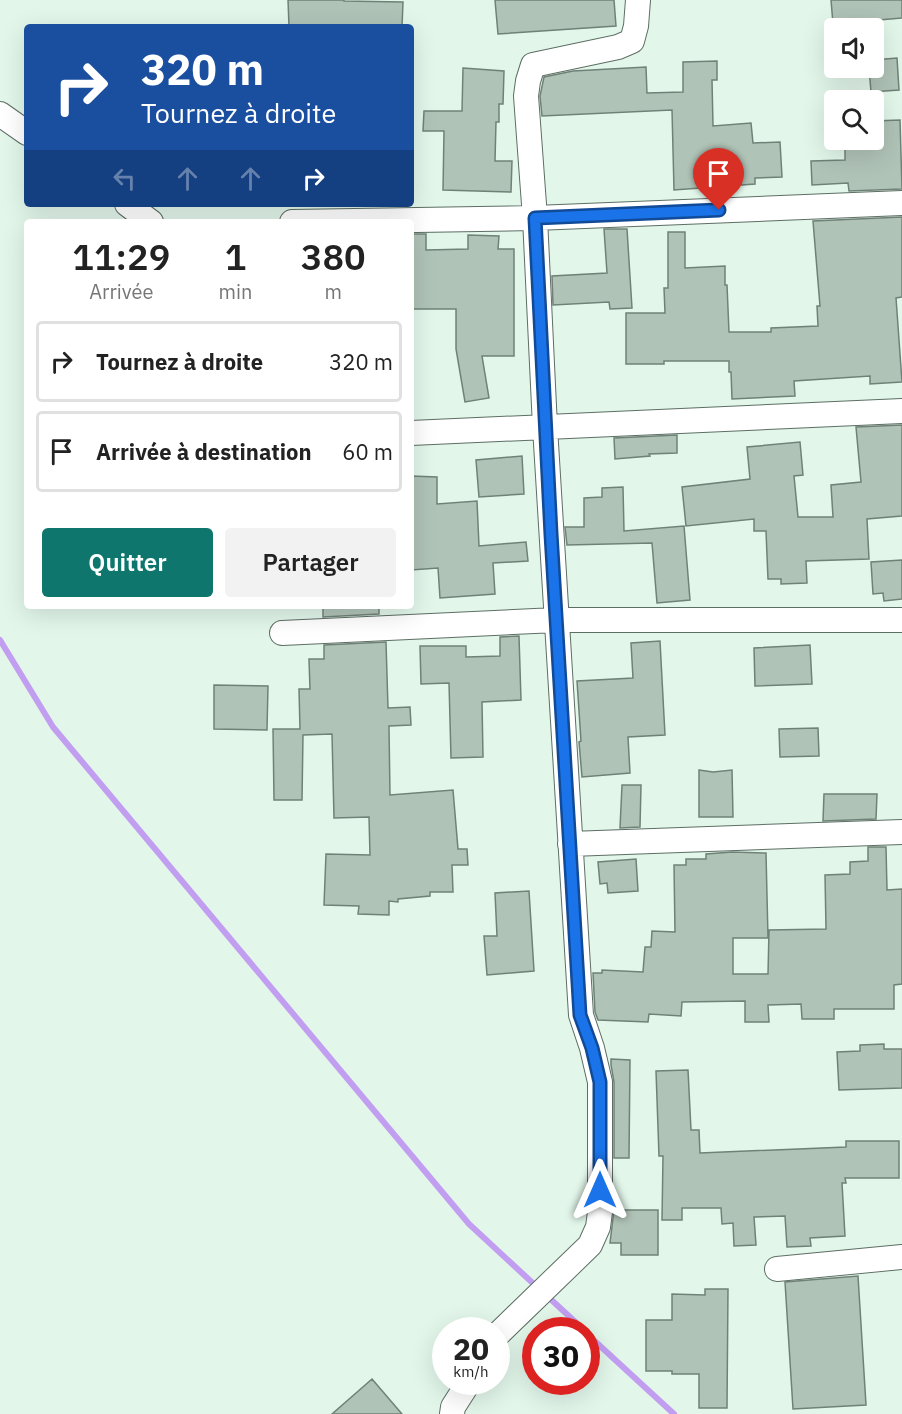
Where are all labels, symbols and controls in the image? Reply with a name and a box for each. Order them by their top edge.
map controls [824,18,884,150]
button: sound [824,18,884,78]
text: 320 m [141,42,264,97]
icon: right [42,48,120,126]
button: search [824,90,884,150]
text: Tournez à droite [141,95,336,130]
pin [693,148,744,210]
icon: arrive [702,157,735,190]
icon: left [108,162,141,195]
icon: ahead [171,162,204,195]
icon: ahead [234,162,267,195]
icon: right [297,162,330,195]
text: 11:29 [72,233,170,280]
text: 1 [225,233,246,280]
text: 380 [301,233,366,280]
text: Arrivée [89,278,153,305]
text: min [219,278,252,305]
text: m [324,278,342,305]
icon: right [45,345,78,378]
text: Tournez à droite [96,347,263,376]
text: 320 m [329,347,393,376]
icon: arrive [45,435,78,468]
text: Arrivée à destination [96,437,312,466]
text: 60 m [342,437,393,466]
button: Quitter [42,528,213,597]
button: Partager [225,528,396,597]
position arrow [568,1158,632,1222]
speed limit sign: 30 [522,1317,600,1395]
text: 20 [453,1329,489,1368]
text: km/h [453,1362,489,1381]

